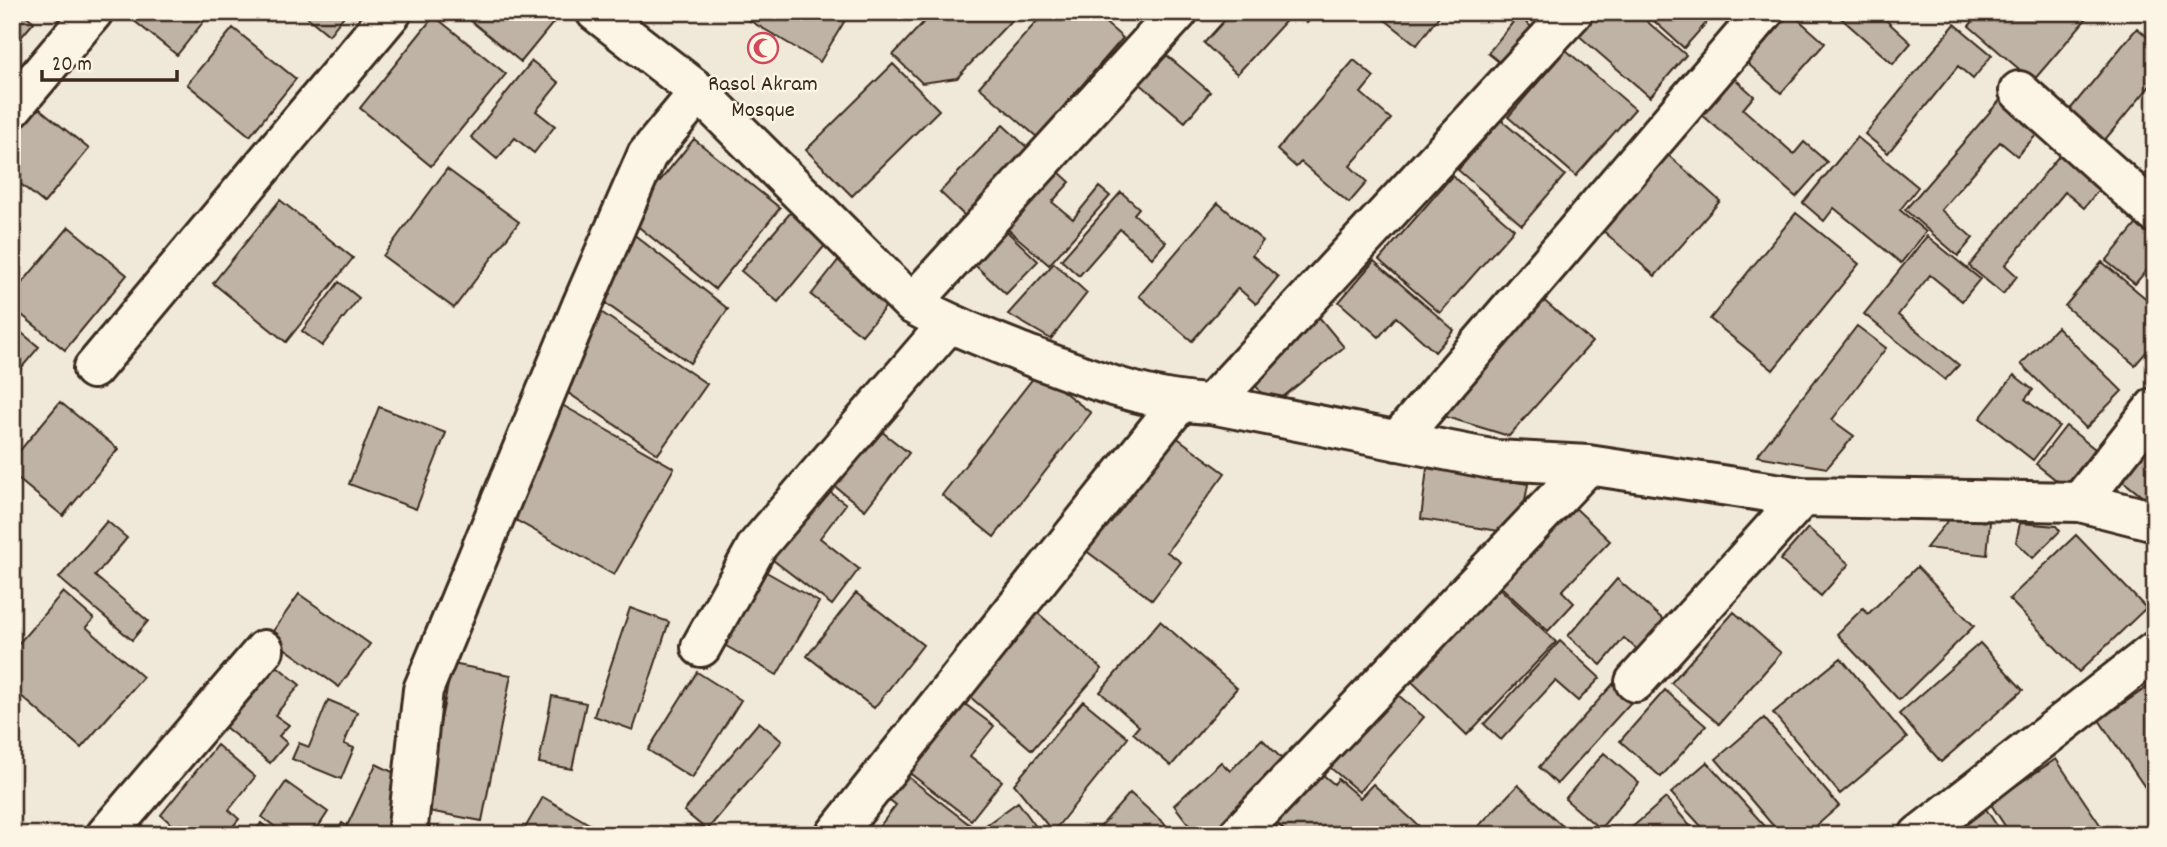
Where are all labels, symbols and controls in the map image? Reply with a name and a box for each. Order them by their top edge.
mosque icon: Rasol Akram Mosque [746,31,780,65]
scale bar [42,38,177,82]
text: 20 m [52,51,92,81]
place label: Rasol Akram Mosque [708,69,818,128]

